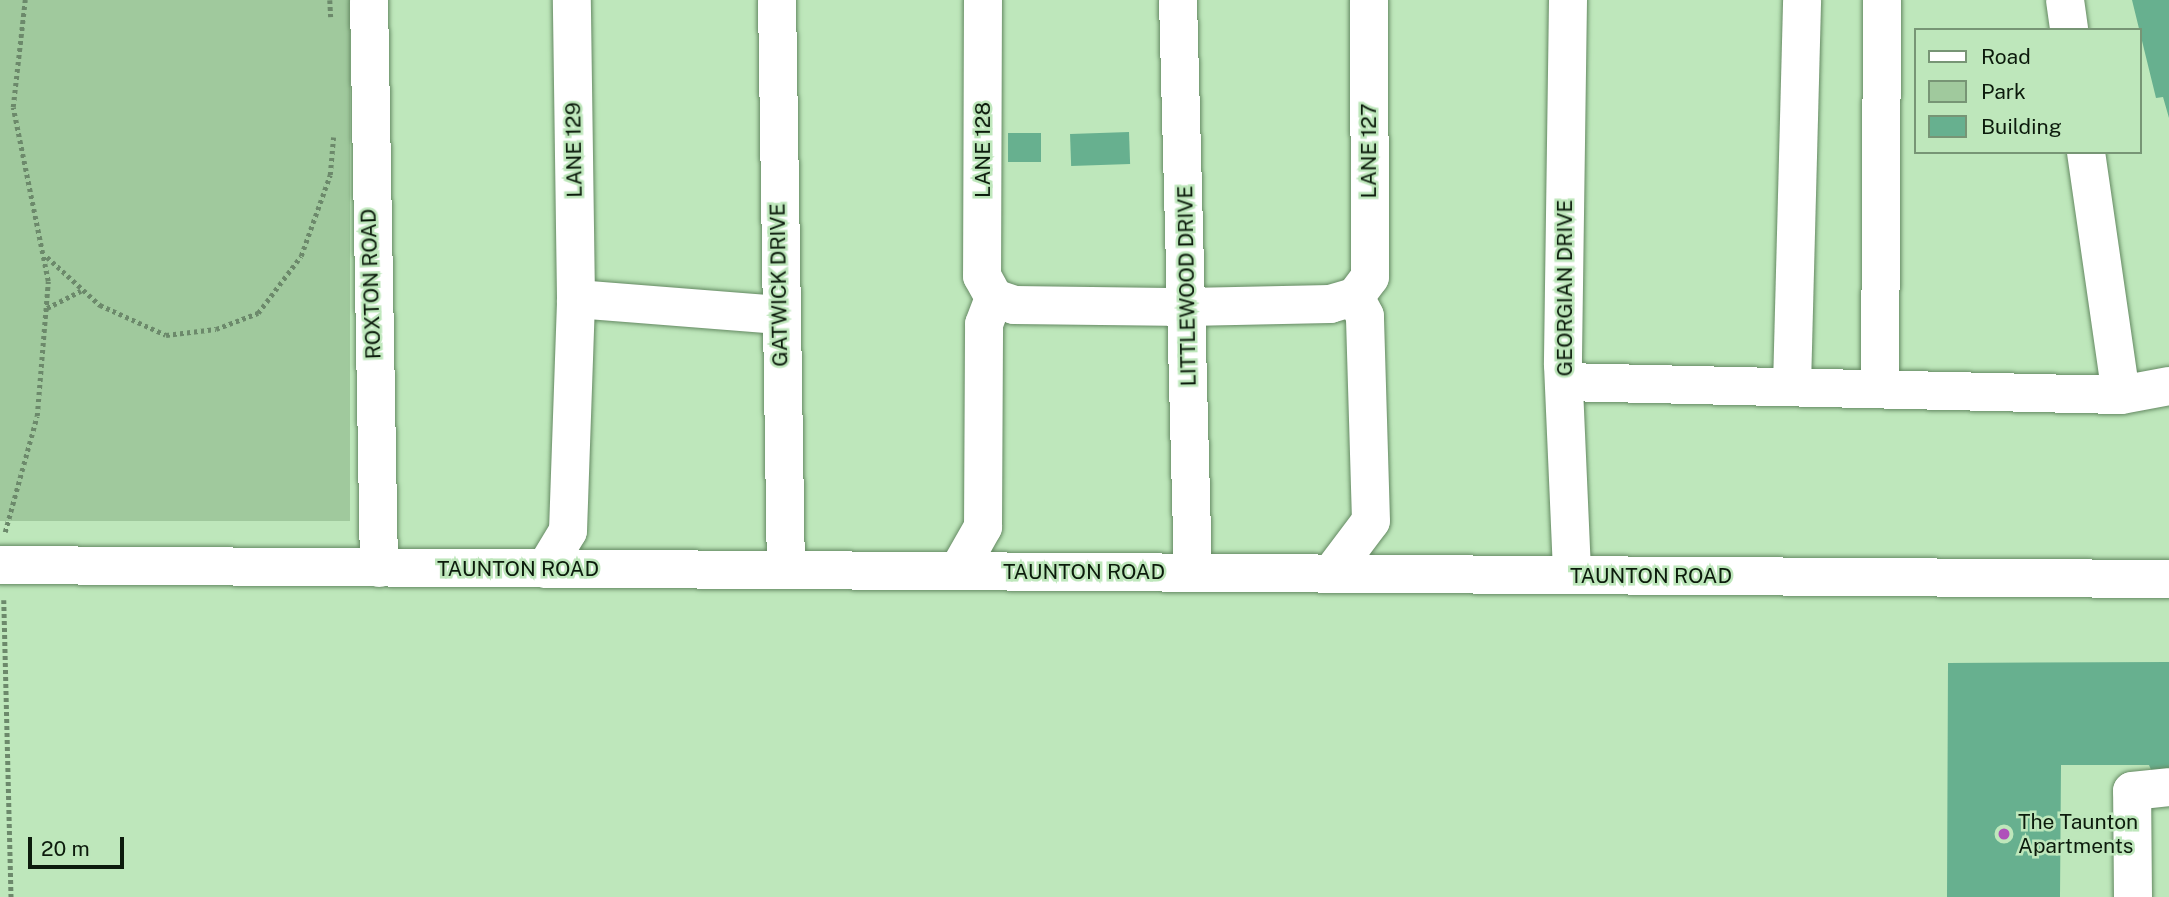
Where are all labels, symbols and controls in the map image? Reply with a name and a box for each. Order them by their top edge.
legend [1913,28,2141,154]
text: Road [1981,44,2031,69]
text: Park [1981,79,2026,104]
street label: LANE 129 [561,102,587,198]
street label: LANE 128 [970,102,996,198]
street label: LANE 127 [1356,104,1382,198]
text: Building [1981,114,2062,139]
street label: LITTLEWOOD DRIVE [1173,185,1201,387]
street label: GEORGIAN DRIVE [1552,200,1578,376]
street label: GATWICK DRIVE [765,203,793,367]
street label: ROXTON ROAD [356,208,386,360]
street label: TAUNTON ROAD [437,556,599,582]
street label: TAUNTON ROAD [1003,559,1165,585]
street label: TAUNTON ROAD [1570,563,1732,589]
place label: The Taunton Apartments [2018,809,2138,859]
scale bar [32,824,128,868]
marker: The Taunton Apartments [1996,826,2012,842]
text: 20 m [41,836,90,861]

